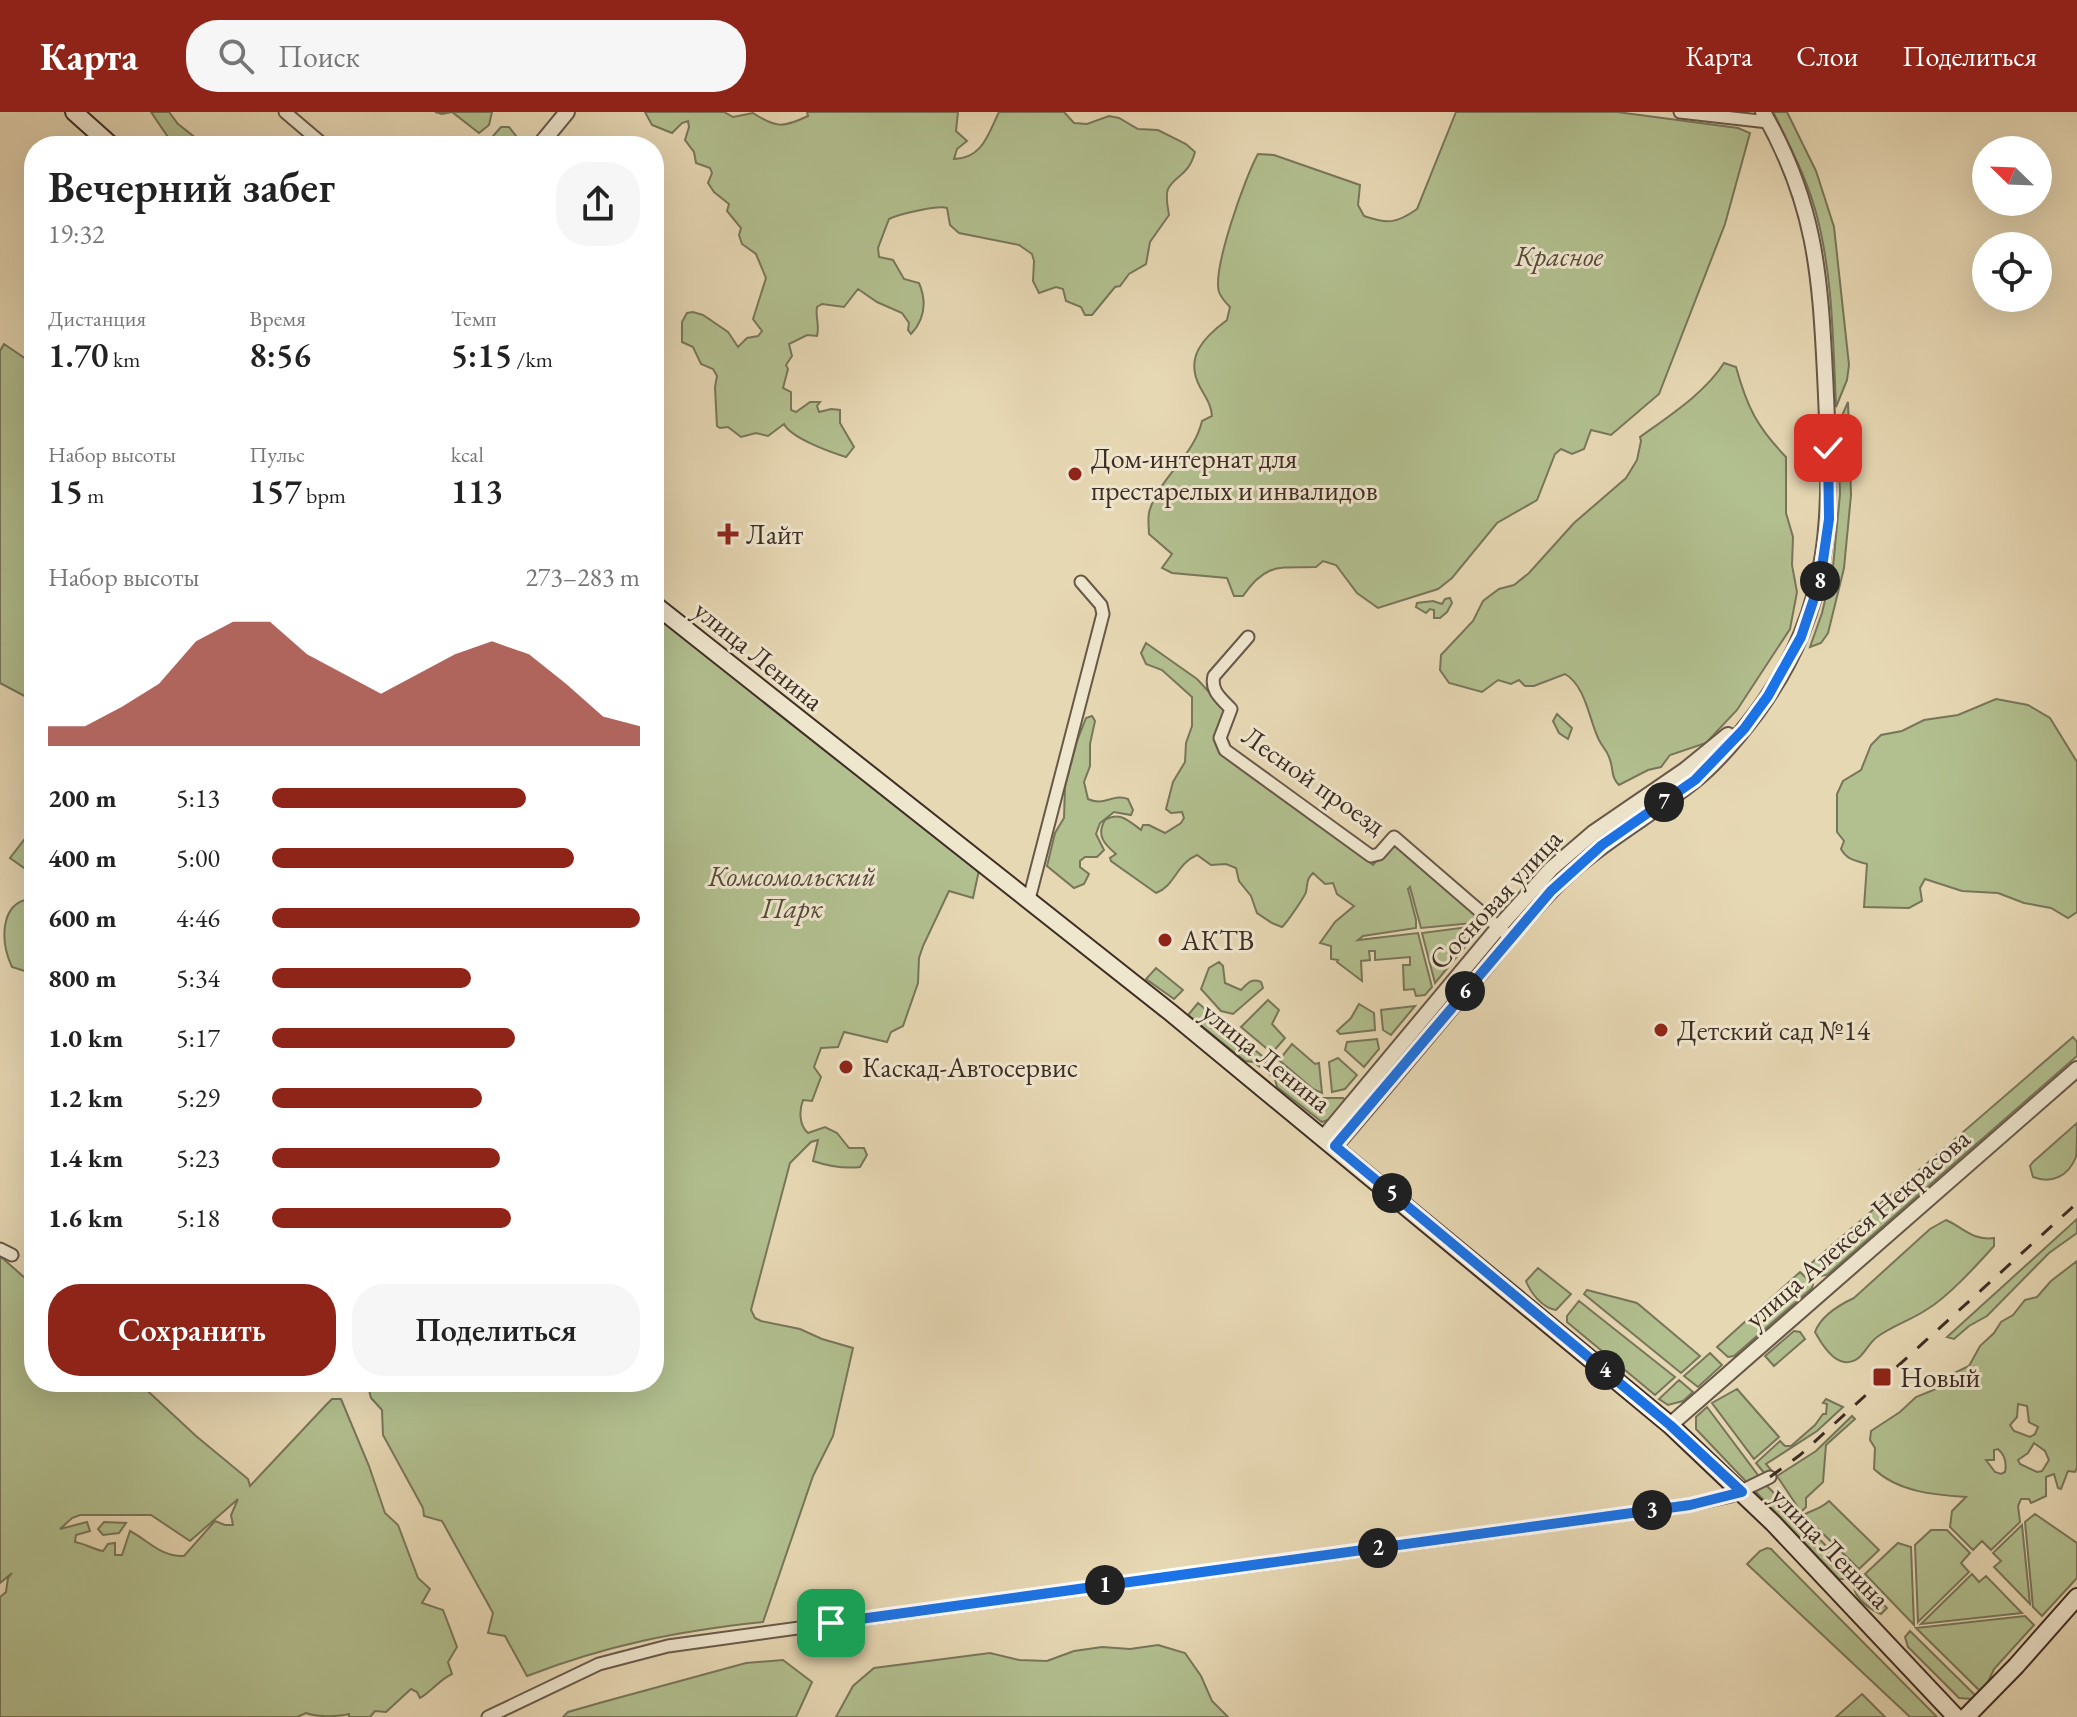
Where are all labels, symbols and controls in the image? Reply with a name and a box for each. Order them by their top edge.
search box [186,20,746,92]
text: Карта [40,32,138,81]
icon: search [214,34,258,78]
text: Поиск [278,37,360,76]
text: Карта [1685,38,1752,74]
text: Слои [1796,38,1858,74]
text: Поделиться [1902,38,2037,74]
north arrow [1972,136,2052,216]
map controls [1972,136,2052,312]
text: Вечерний забег [48,158,335,215]
button: share [556,162,640,246]
text: 19:32 [48,217,104,251]
button: locate [1972,232,2052,312]
park label: Красное [1514,238,1604,274]
text: Дистанция [48,304,146,333]
text: Время [249,304,306,333]
text: Темп [451,304,496,333]
text: 1.70 [48,333,109,377]
text: 8:56 [249,333,311,377]
text: 5:15 [451,333,512,377]
text: km [109,345,140,374]
text: /km [512,345,553,374]
pin [1794,414,1862,482]
icon: check [1806,426,1850,470]
text: Набор высоты [48,440,176,469]
text: Пульс [249,440,305,469]
text: kcal [451,440,484,469]
place label: Дом-интернат для престарелых и инвалидов [1091,440,1378,508]
marker: Дом-интернат для престарелых и инвалидов [1066,465,1084,483]
text: 15 [48,469,83,513]
text: 157 [249,469,302,513]
text: 113 [451,469,503,513]
text: m [83,481,104,510]
text: bpm [302,481,346,510]
place label: Лайт [746,516,804,552]
marker: Лайт [717,523,739,545]
text: Набор высоты [48,560,199,594]
text: 273–283 m [525,560,640,594]
pin: 8 [1800,561,1840,601]
text: 8 [1814,566,1826,595]
street label: улица Ленина [687,592,832,719]
street label: Лесной проезд [1235,717,1393,843]
text: 200 m [48,781,116,815]
text: 5:13 [176,781,220,815]
pin: 7 [1644,782,1684,822]
text: 7 [1658,787,1670,816]
street label: Сосновая улица [1421,820,1570,977]
text: 400 m [48,841,116,875]
text: 5:00 [176,841,220,875]
park label: Комсомольский Парк [707,858,876,926]
text: 600 m [48,901,116,935]
text: 4:46 [176,901,220,935]
place label: АКТВ [1180,922,1254,958]
marker: АКТВ [1156,931,1174,949]
text: 800 m [48,961,116,995]
text: 5:34 [176,961,220,995]
pin: 6 [1445,971,1485,1011]
text: 6 [1459,976,1471,1005]
street label: улица Ленина [1195,994,1340,1121]
place label: Детский сад №14 [1677,1012,1871,1048]
text: 1.0 km [48,1021,123,1055]
text: 5:17 [176,1021,220,1055]
marker: Детский сад №14 [1652,1021,1670,1039]
place label: Каскад-Автосервис [862,1049,1078,1085]
marker: Каскад-Автосервис [837,1058,855,1076]
text: 1.2 km [48,1081,123,1115]
text: 5:29 [176,1081,220,1115]
street label: улица Алексея Некрасова [1737,1120,1978,1336]
text: 1.4 km [48,1141,123,1175]
text: 5:23 [176,1141,220,1175]
pin: 5 [1372,1173,1412,1213]
text: 5 [1386,1178,1398,1207]
text: 1.6 km [48,1201,123,1235]
text: 5:18 [176,1201,220,1235]
button: Сохранить [48,1284,336,1376]
button: Поделиться [352,1284,640,1376]
pin: 4 [1585,1350,1625,1390]
text: 4 [1599,1355,1611,1384]
place label: Новый [1900,1359,1981,1395]
marker: Новый [1871,1366,1893,1388]
street label: улица Ленина [1764,1478,1899,1617]
pin: 3 [1632,1490,1672,1530]
text: 3 [1646,1495,1658,1524]
pin: 2 [1358,1528,1398,1568]
text: 2 [1372,1533,1384,1562]
pin: 1 [1085,1565,1125,1605]
text: 1 [1099,1570,1111,1599]
pin [797,1589,865,1657]
icon: arrive [809,1601,853,1645]

